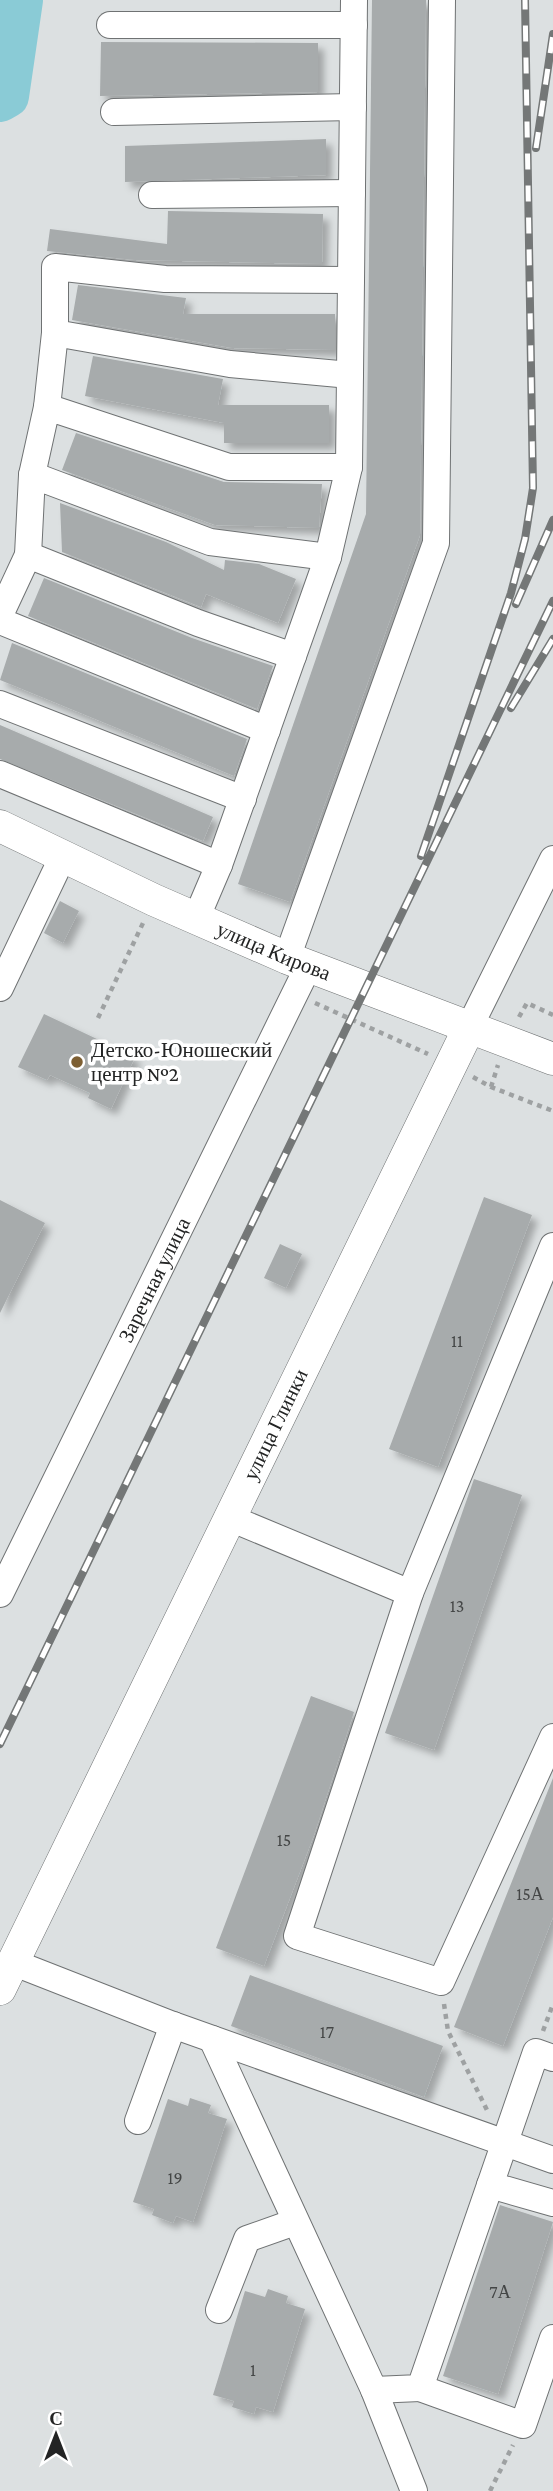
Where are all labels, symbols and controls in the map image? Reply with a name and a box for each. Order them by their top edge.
street label: улица Кирова [213,917,334,986]
place label: Детско-Юношеский центр №2 [91,1038,272,1086]
marker: Детско-Юношеский центр №2 [69,1054,85,1070]
street label: Заречная улица [114,1213,195,1346]
house number: 11 [451,1331,463,1351]
street label: улица Глинки [238,1365,313,1484]
house number: 13 [450,1596,464,1616]
house number: 15 [277,1830,291,1850]
house number: 15А [516,1884,544,1904]
house number: 17 [320,2022,334,2042]
house number: 19 [167,2168,183,2188]
house number: 7А [489,2282,511,2302]
house number: 1 [250,2360,256,2380]
north arrow [21,2400,91,2470]
text: С [49,2408,63,2429]

